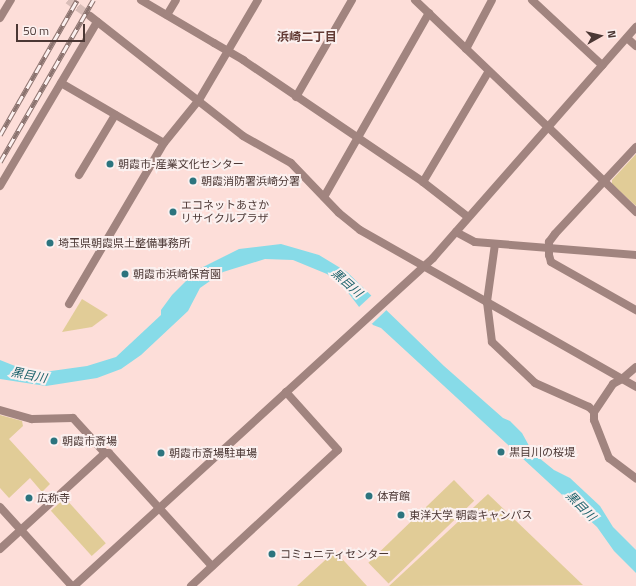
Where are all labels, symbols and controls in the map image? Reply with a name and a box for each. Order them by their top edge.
scale bar [18,16,87,42]
north arrow [580,16,620,56]
text: 50 m [23,21,49,40]
text: N [603,29,620,39]
district label: 浜崎二丁目 [277,30,337,44]
place label: 朝霞市-産業文化センター [118,157,244,171]
marker: 朝霞市-産業文化センター [105,159,115,169]
place label: 朝霞消防署浜崎分署 [201,174,300,188]
marker: 朝霞消防署浜崎分署 [188,176,198,186]
place label: エコネットあさか リサイクルプラザ [181,199,269,225]
marker: エコネットあさか リサイクルプラザ [168,207,178,217]
place label: 埼玉県朝霞県土整備事務所 [58,236,190,250]
marker: 埼玉県朝霞県土整備事務所 [45,238,55,248]
water label: 黒目川 [329,266,365,300]
place label: 朝霞市浜崎保育園 [133,267,221,281]
marker: 朝霞市浜崎保育園 [120,269,130,279]
water label: 黒目川 [10,364,48,386]
place label: 朝霞市斎場 [62,434,117,448]
marker: 朝霞市斎場 [49,436,59,446]
place label: 黒目川の桜堤 [509,445,575,459]
place label: 朝霞市斎場駐車場 [169,446,257,460]
marker: 黒目川の桜堤 [496,447,506,457]
marker: 朝霞市斎場駐車場 [156,448,166,458]
water label: 黒目川 [563,488,599,524]
place label: 体育館 [377,489,410,503]
place label: 広称寺 [37,491,70,505]
marker: 体育館 [364,491,374,501]
marker: 広称寺 [24,493,34,503]
place label: 東洋大学 朝霞キャンパス [409,508,532,522]
marker: 東洋大学 朝霞キャンパス [396,510,406,520]
place label: コミュニティセンター [280,547,390,561]
marker: コミュニティセンター [267,549,277,559]

